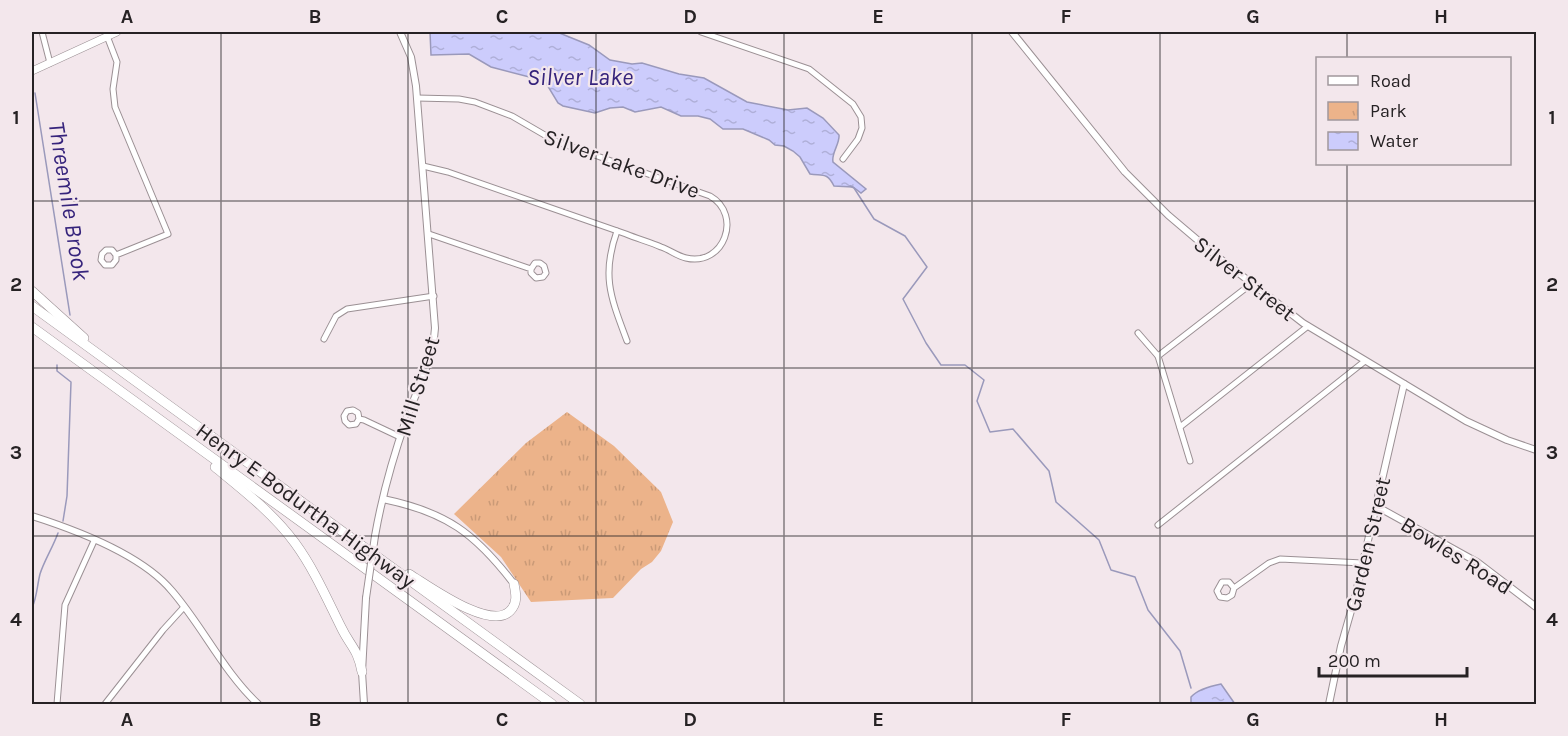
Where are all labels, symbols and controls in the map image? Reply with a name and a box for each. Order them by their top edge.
text: A [121,5,134,28]
text: B [309,5,321,28]
text: C [496,5,508,28]
text: D [683,5,697,28]
text: E [872,5,884,28]
text: F [1061,5,1072,28]
text: G [1246,5,1260,28]
text: H [1434,5,1448,28]
legend [1316,57,1511,165]
water label: Silver Lake [527,63,633,91]
text: Road [1370,70,1411,92]
text: Park [1370,100,1407,122]
text: 1 [12,106,20,129]
text: 1 [1548,106,1556,129]
water label: Threemile Brook [43,119,96,283]
street label: Silver Lake Drive [540,124,703,204]
text: Water [1370,130,1418,152]
street label: Silver Street [1188,231,1300,327]
text: 2 [10,273,22,296]
text: 2 [1546,273,1558,296]
street label: Mill Street [390,333,445,439]
street label: Henry E Bodurtha Highway [191,418,420,594]
text: 3 [10,441,22,464]
text: 3 [1546,441,1558,464]
street label: Garden Street [1340,474,1396,614]
street label: Bowles Road [1396,511,1517,600]
text: 4 [10,608,22,631]
text: 4 [1546,608,1558,631]
scale bar [1319,640,1468,678]
text: 200 m [1328,650,1381,672]
text: A [121,708,134,731]
text: B [309,708,321,731]
text: C [496,708,508,731]
text: D [683,708,697,731]
text: E [872,708,884,731]
text: F [1061,708,1072,731]
text: G [1246,708,1260,731]
text: H [1434,708,1448,731]

